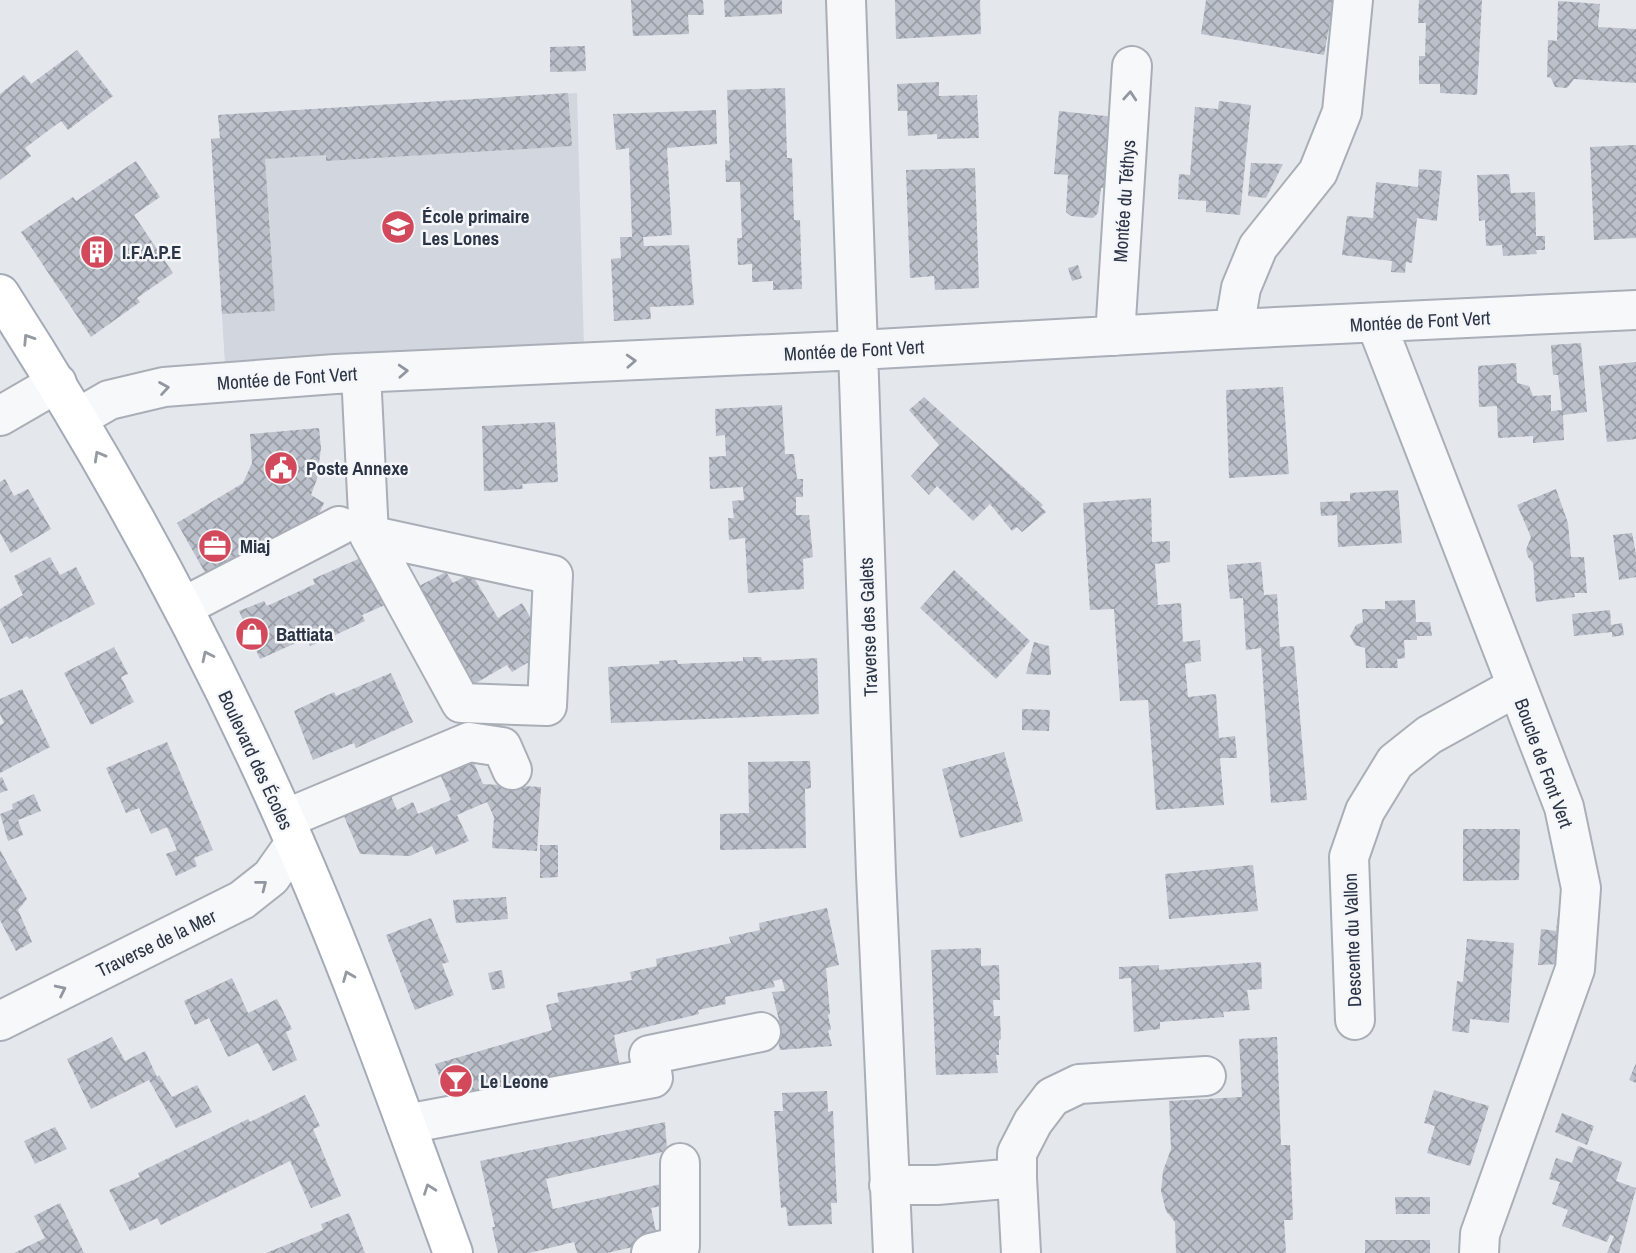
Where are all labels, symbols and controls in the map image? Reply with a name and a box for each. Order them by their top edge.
one-way arrow [1123,91,1138,102]
street label: Montée du Téthys [1107,139,1141,263]
place label: École primaire Les Lones [422,203,530,251]
school or university icon: École primaire Les Lones [379,208,417,246]
building icon: I.F.A.P.E [78,233,116,271]
place label: I.F.A.P.E [122,239,182,265]
street label: Montée de Font Vert [1349,304,1491,338]
one-way arrow [24,333,37,346]
street label: Montée de Font Vert [783,333,925,367]
one-way arrow [626,353,637,368]
street label: Montée de Font Vert [216,360,359,396]
one-way arrow [398,364,409,379]
one-way arrow [158,380,170,395]
public building icon: Poste Annexe [262,449,300,487]
one-way arrow [94,451,107,463]
place label: Poste Annexe [306,455,409,481]
office icon: Miaj [196,527,234,565]
place label: Miaj [240,533,270,559]
street label: Traverse des Galets [853,557,883,697]
shop icon: Battiata [233,615,271,653]
place label: Battiata [276,621,333,647]
one-way arrow [201,651,215,663]
street label: Boulevard des Écoles [212,686,300,834]
street label: Boucle de Font Vert [1509,695,1580,832]
street label: Descente du Vallon [1337,873,1367,1007]
one-way arrow [254,880,267,893]
street label: Traverse de la Mer [92,902,221,983]
one-way arrow [343,971,357,983]
one-way arrow [54,985,66,999]
bar icon: Le Leone [437,1062,475,1100]
place label: Le Leone [480,1068,549,1094]
one-way arrow [424,1183,438,1195]

